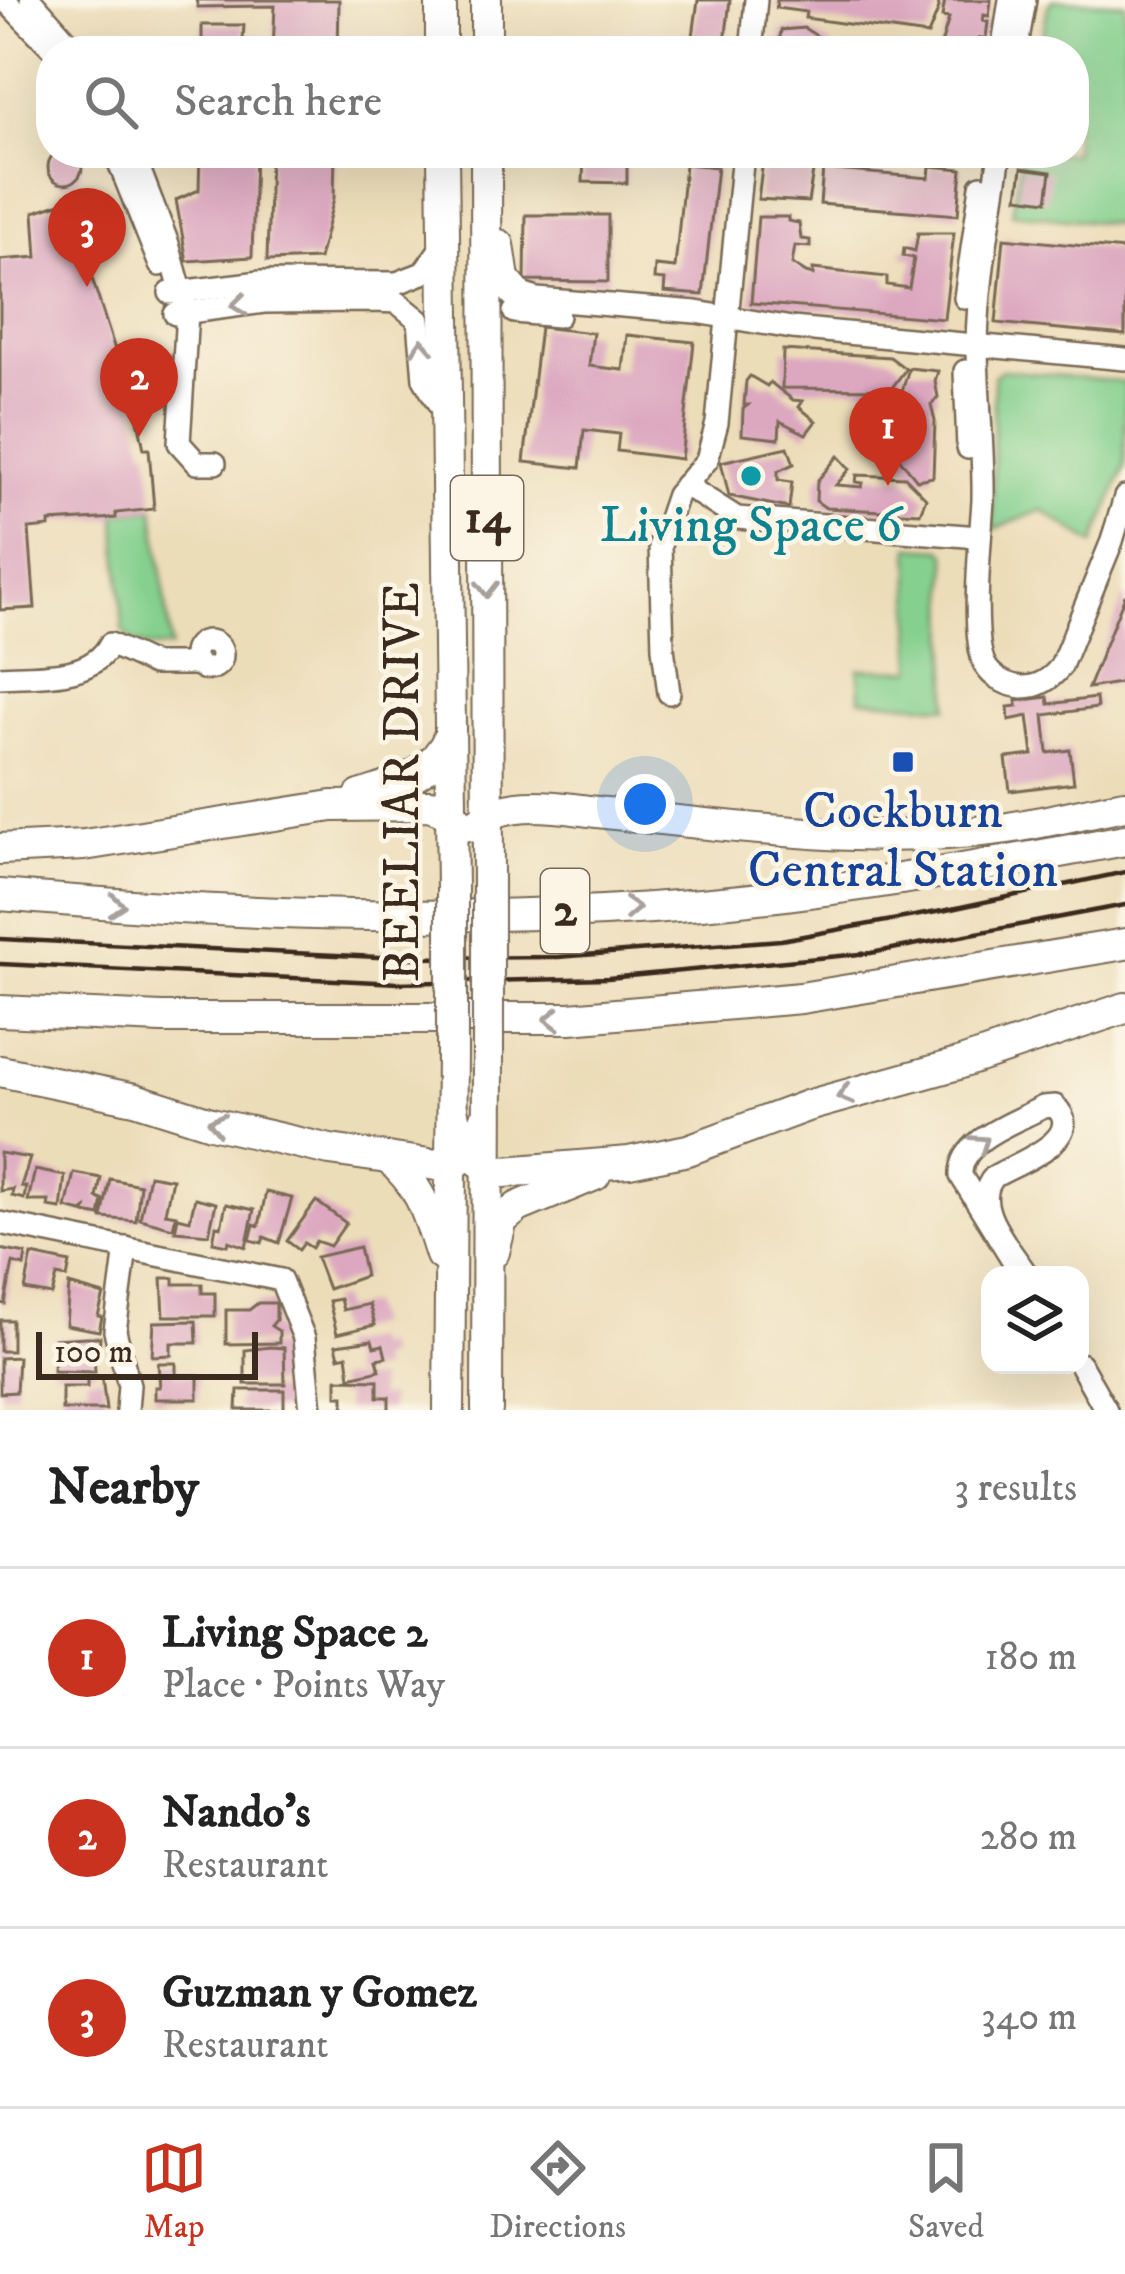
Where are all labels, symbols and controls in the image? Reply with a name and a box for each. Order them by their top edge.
search box [36,36,1089,168]
icon: search [78,69,144,135]
text: Search here [174,74,382,130]
pin: 3 [48,188,126,287]
one-way arrow [229,292,249,318]
one-way arrow [409,337,435,356]
pin: 2 [100,338,178,437]
pin: 1 [849,387,927,486]
marker: Living Space 6 [738,463,764,489]
road number: 14 [451,476,523,560]
place label: Living Space 6 [600,494,904,558]
one-way arrow [474,580,500,599]
street label: BEELIAR DRIVE [371,582,435,982]
marker: Cockburn Central Station [890,749,916,775]
your location [615,774,675,834]
place label: Cockburn Central Station [748,780,1058,903]
road number: 2 [541,869,589,953]
one-way arrow [108,892,127,917]
one-way arrow [623,895,642,921]
one-way arrow [542,1005,561,1031]
one-way arrow [835,1081,856,1106]
one-way arrow [206,1112,227,1137]
one-way arrow [968,1136,990,1158]
map controls [981,1266,1089,1374]
button: layers [981,1266,1089,1374]
scale bar [36,1326,258,1379]
text: 100 m [54,1332,133,1373]
text: Nearby [48,1456,199,1520]
text: 3 results [954,1464,1077,1513]
text: Living Space 2 [162,1605,428,1661]
text: 1 [80,1633,94,1682]
text: 180 m [985,1633,1077,1682]
text: Place · Points Way [162,1661,445,1710]
text: Nando's [162,1785,311,1841]
text: 2 [77,1813,97,1862]
text: 280 m [980,1813,1077,1862]
text: Restaurant [162,1841,329,1890]
text: Guzman y Gomez [162,1965,477,2021]
text: 3 [80,1993,94,2042]
text: 340 m [981,1993,1077,2042]
text: Restaurant [162,2021,329,2070]
tab: Map [141,2135,207,2248]
tab: Directions [489,2135,626,2248]
tab: Saved [908,2135,984,2248]

